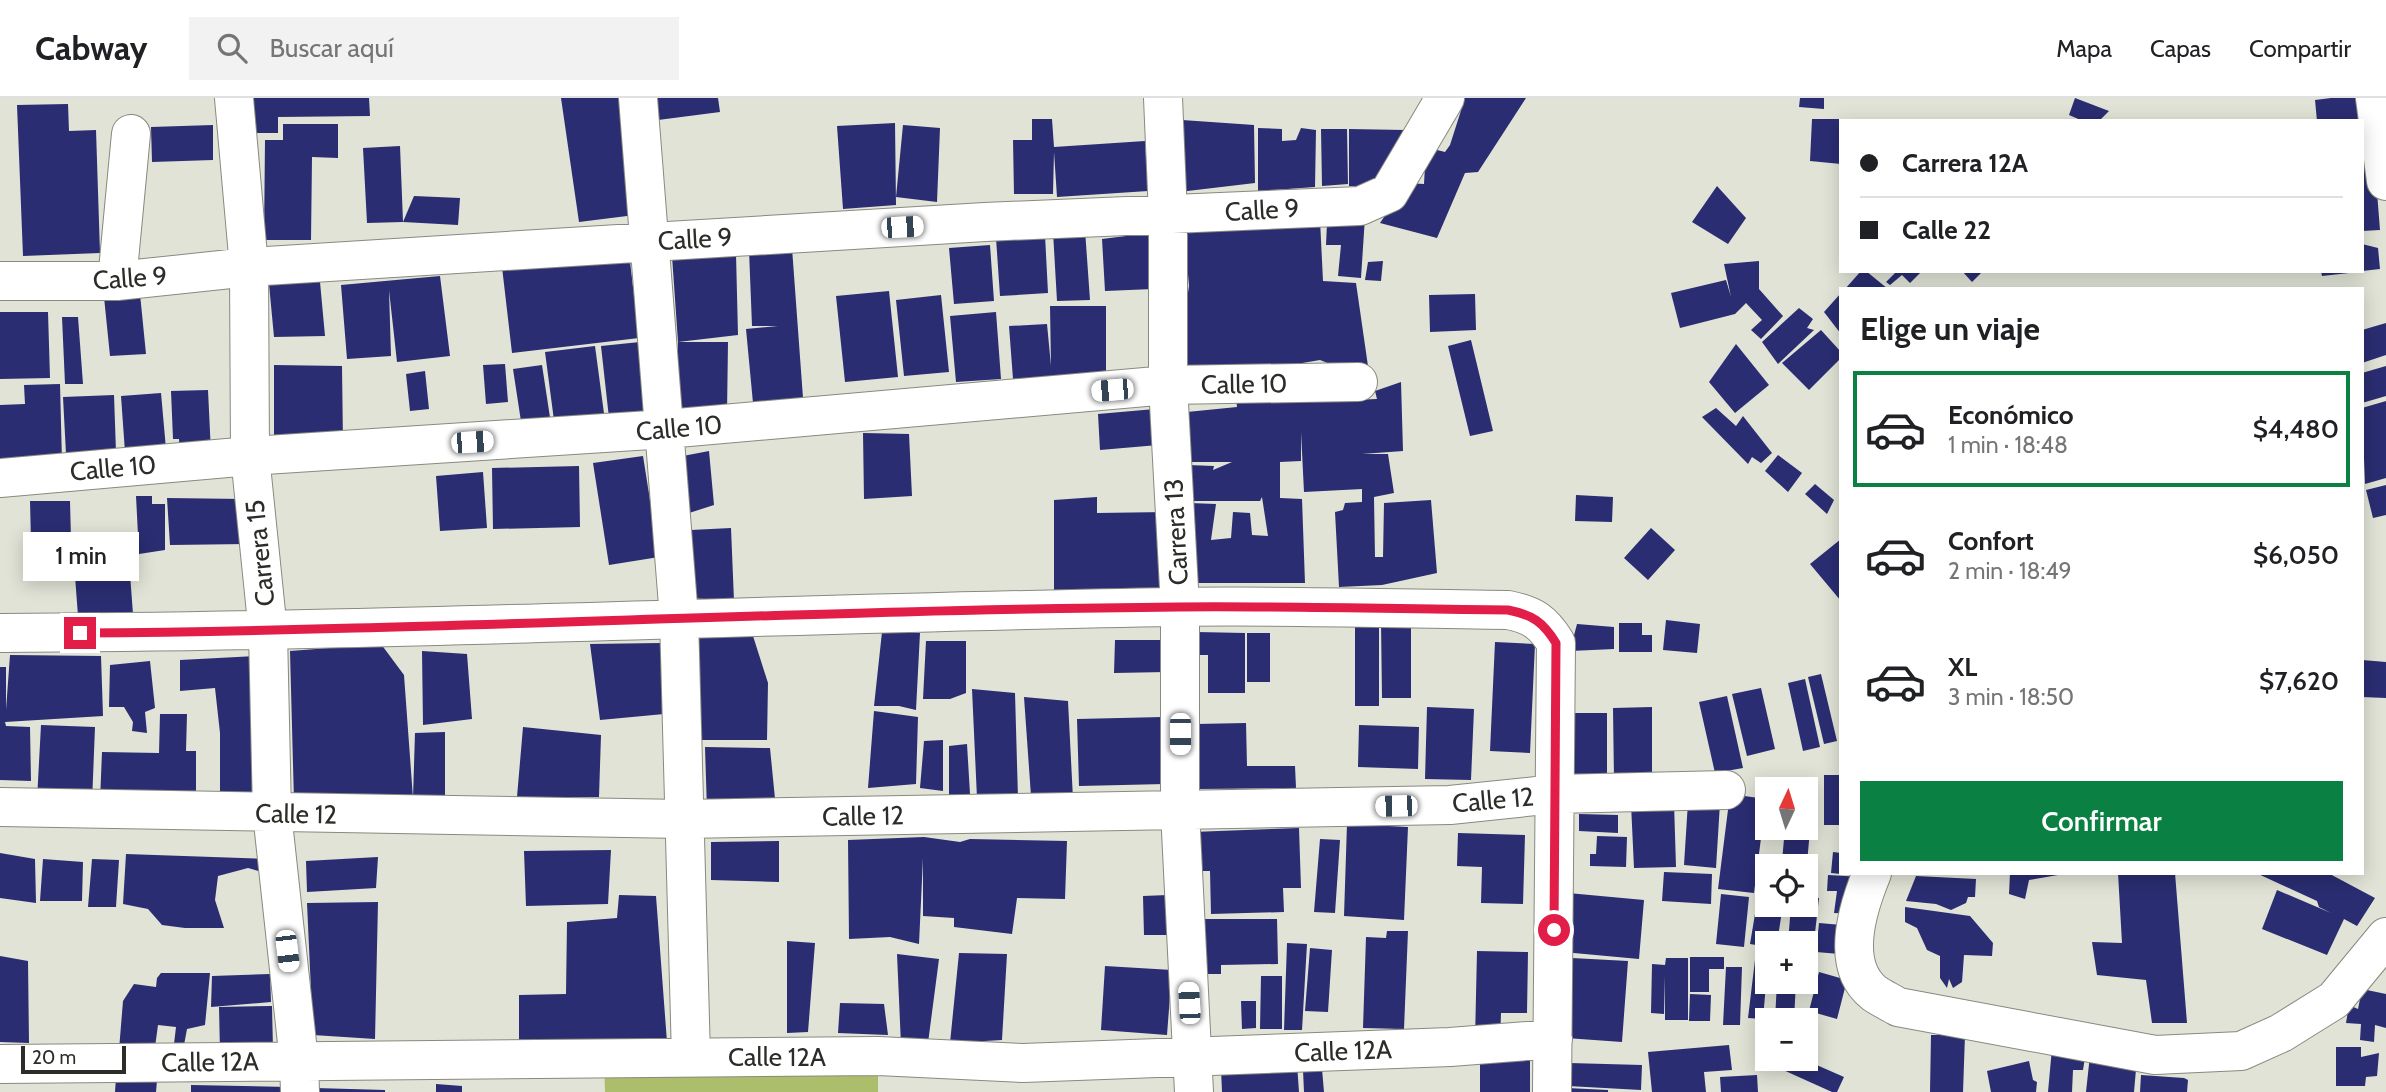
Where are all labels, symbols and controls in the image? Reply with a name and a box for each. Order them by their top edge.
search box [189,17,679,80]
text: Cabway [35,28,147,68]
icon: search [213,29,251,67]
text: Buscar aquí [269,32,394,64]
text: Mapa [2056,34,2112,63]
text: Capas [2150,34,2211,63]
text: Compartir [2249,34,2351,63]
text: Carrera 12A [1902,147,2028,179]
street label: Calle 9 [1224,192,1300,228]
text: Calle 22 [1902,214,1991,246]
car [881,215,924,239]
street label: Calle 9 [657,221,733,257]
street label: Calle 9 [92,259,168,297]
text: Elige un viaje [1860,309,2040,348]
street label: Calle 10 [1201,367,1287,401]
car [1091,378,1134,402]
icon: car [1864,398,1927,461]
text: Económico [1948,399,2074,431]
street label: Calle 10 [635,408,723,448]
text: $4,480 [2253,413,2339,445]
car [451,430,494,454]
text: 1 min · 18:48 [1948,431,2068,459]
street label: Calle 10 [69,448,157,488]
street label: Carrera 13 [1157,478,1195,586]
street label: Carrera 15 [239,498,281,608]
icon: car [1864,524,1927,587]
text: Confort [1948,525,2034,557]
callout: 1 min [22,532,138,580]
text: $6,050 [2253,539,2339,571]
text: 1 min [55,542,107,570]
text: 2 min · 18:49 [1948,557,2072,585]
route end [64,617,96,649]
icon: car [1864,650,1927,713]
text: XL [1948,651,1977,683]
text: $7,620 [2259,665,2339,697]
text: 3 min · 18:50 [1948,683,2074,711]
car [1170,713,1191,755]
north arrow [1755,777,1818,840]
map controls [1755,777,1818,1071]
street label: Calle 12 [1451,780,1535,820]
button: Confirmar [1860,781,2343,861]
car [1375,795,1418,817]
street label: Calle 12 [255,797,337,831]
street label: Calle 12 [822,799,904,833]
button: locate [1755,854,1818,917]
route start [1538,914,1570,946]
car [275,929,300,973]
button: + [1755,931,1818,994]
car [1178,981,1201,1025]
button: − [1755,1008,1818,1071]
street label: Calle 12A [1294,1033,1392,1069]
street label: Calle 12A [728,1041,826,1073]
scale bar [21,1043,126,1075]
street label: Calle 12A [161,1045,259,1079]
text: 20 m [32,1046,76,1069]

